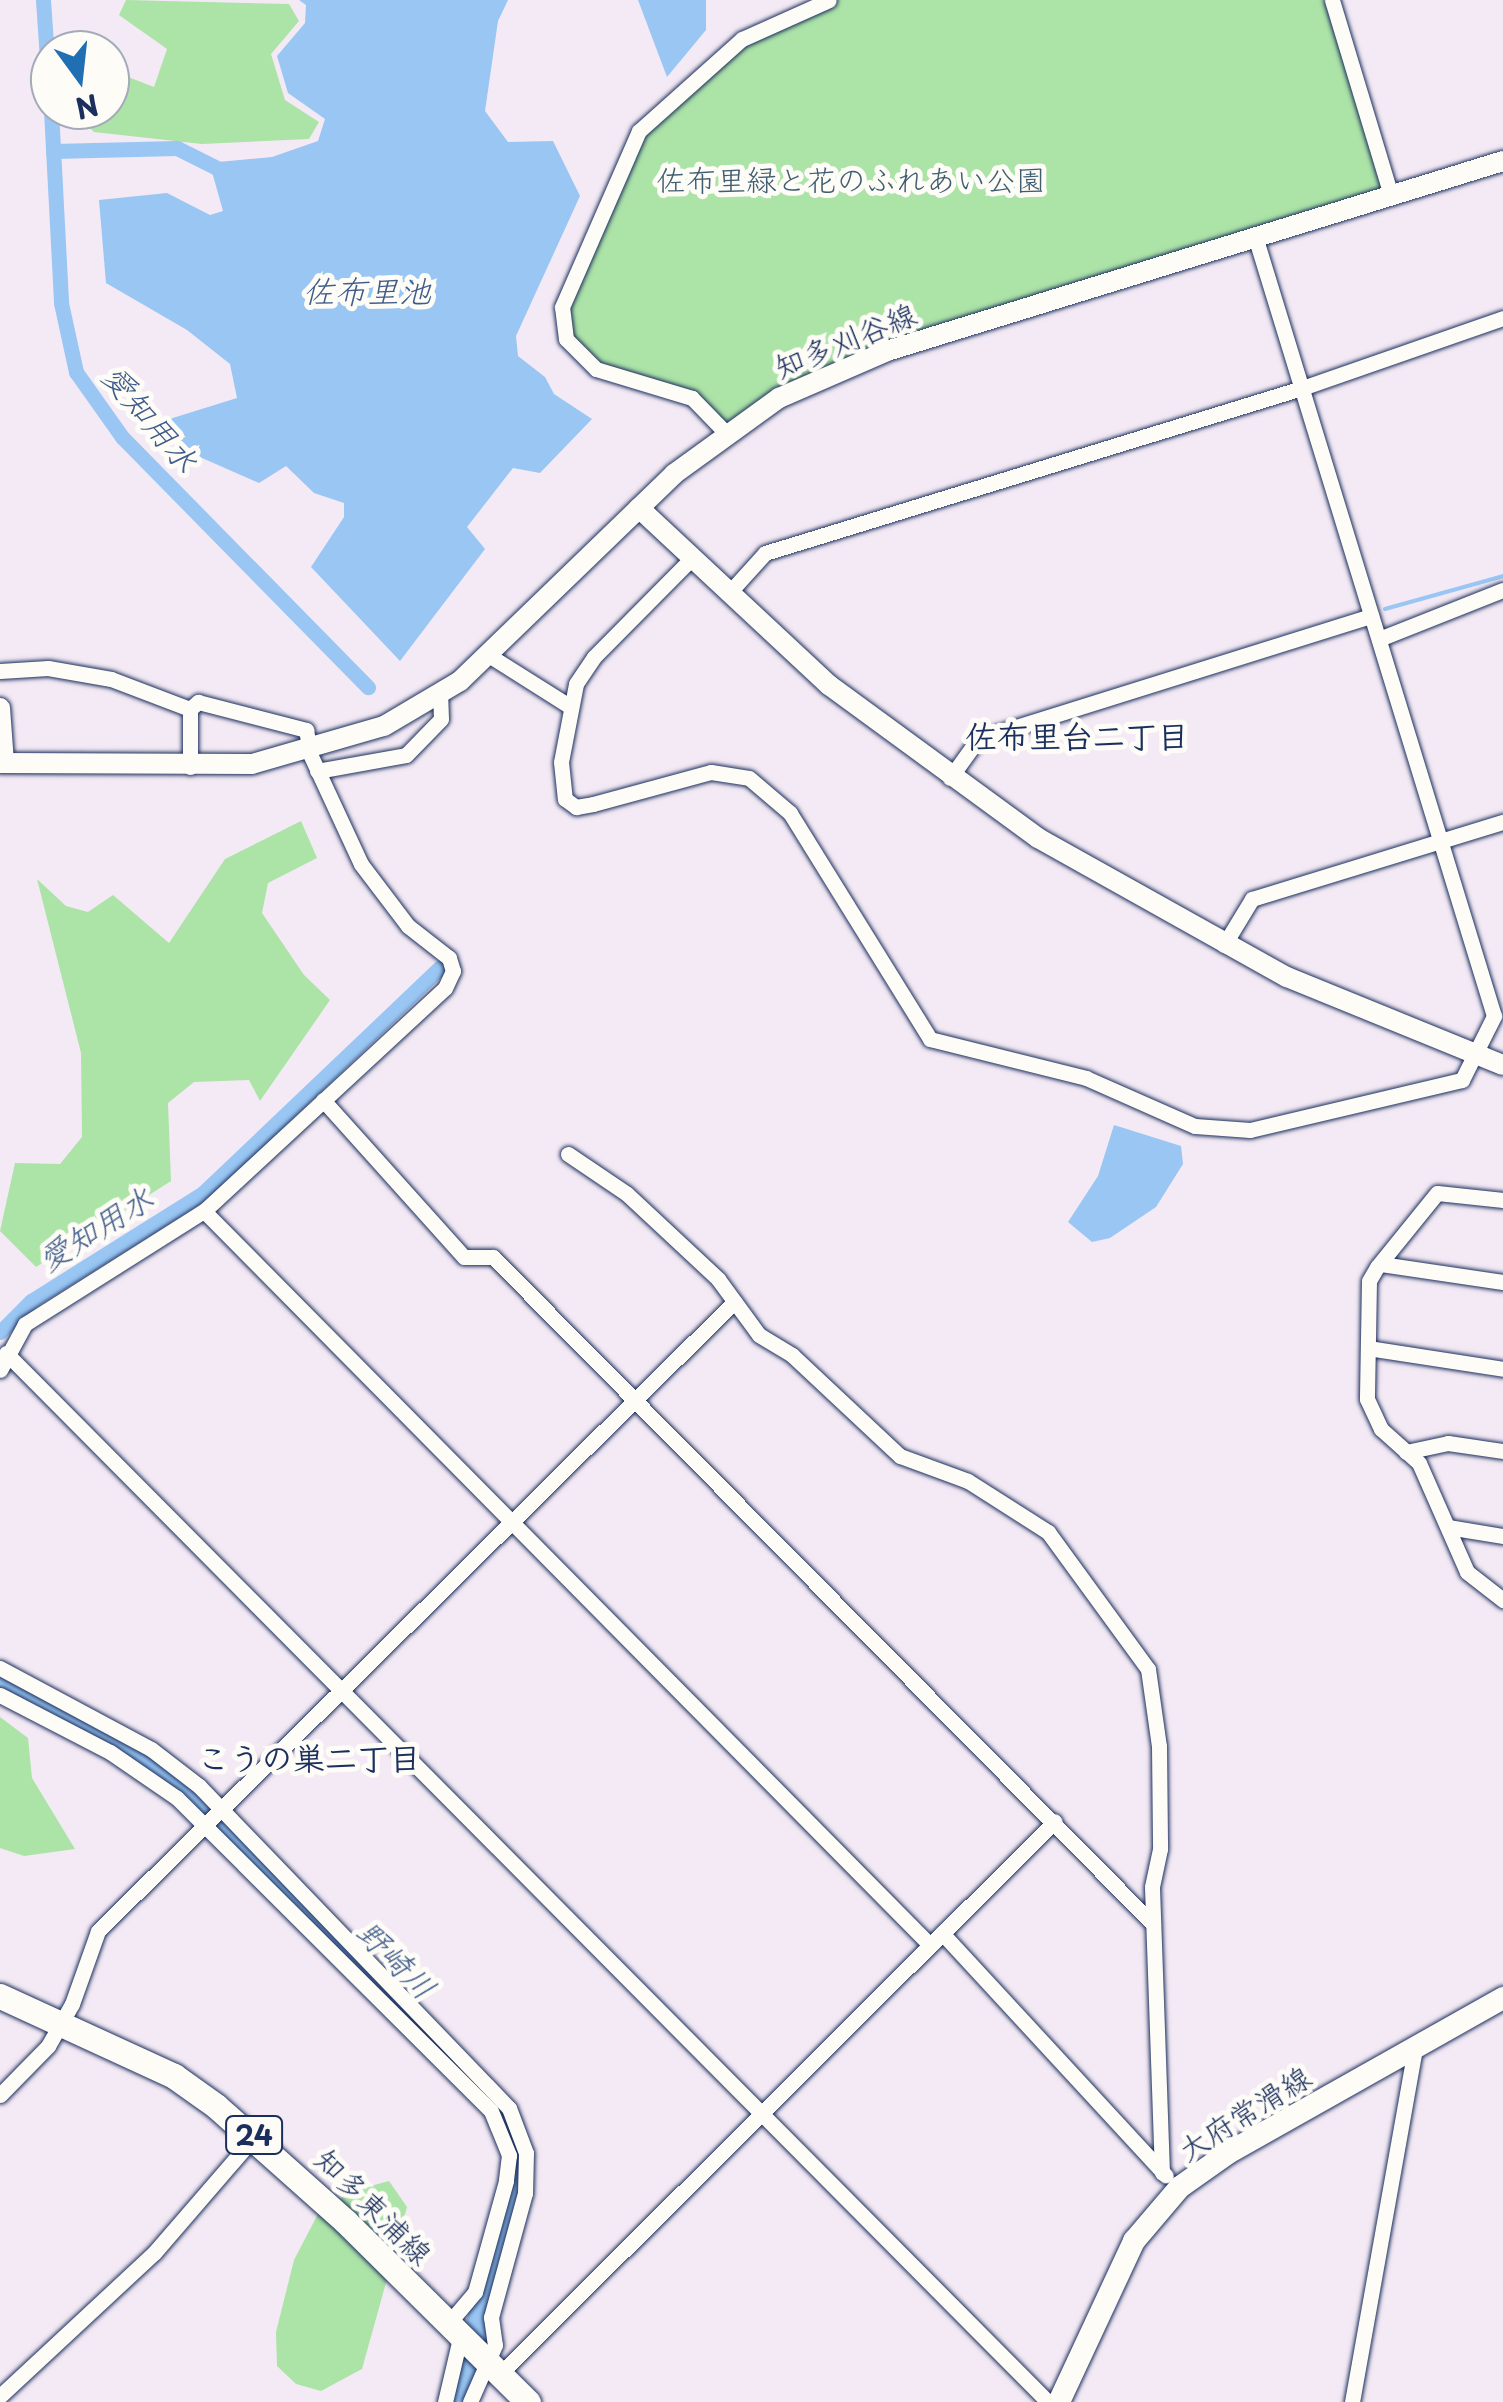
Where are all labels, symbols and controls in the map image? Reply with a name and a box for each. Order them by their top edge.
north arrow [30,30,130,130]
text: N [71,84,104,131]
park label: 佐布里緑と花のふれあい公園 [656,161,1046,197]
water label: 佐布里池 [303,271,431,309]
street label: 知多刈谷線 [769,295,921,385]
water label: 愛知用水 [95,357,207,479]
district label: 佐布里台二丁目 [965,716,1189,754]
water label: 愛知用水 [31,1178,159,1278]
district label: こうの巣二丁目 [197,1738,421,1776]
water label: 野崎川 [349,1911,445,2007]
street label: 大府常滑線 [1171,2058,1317,2168]
road number: 24 [224,2112,284,2158]
street label: 知多東浦線 [308,2140,440,2272]

